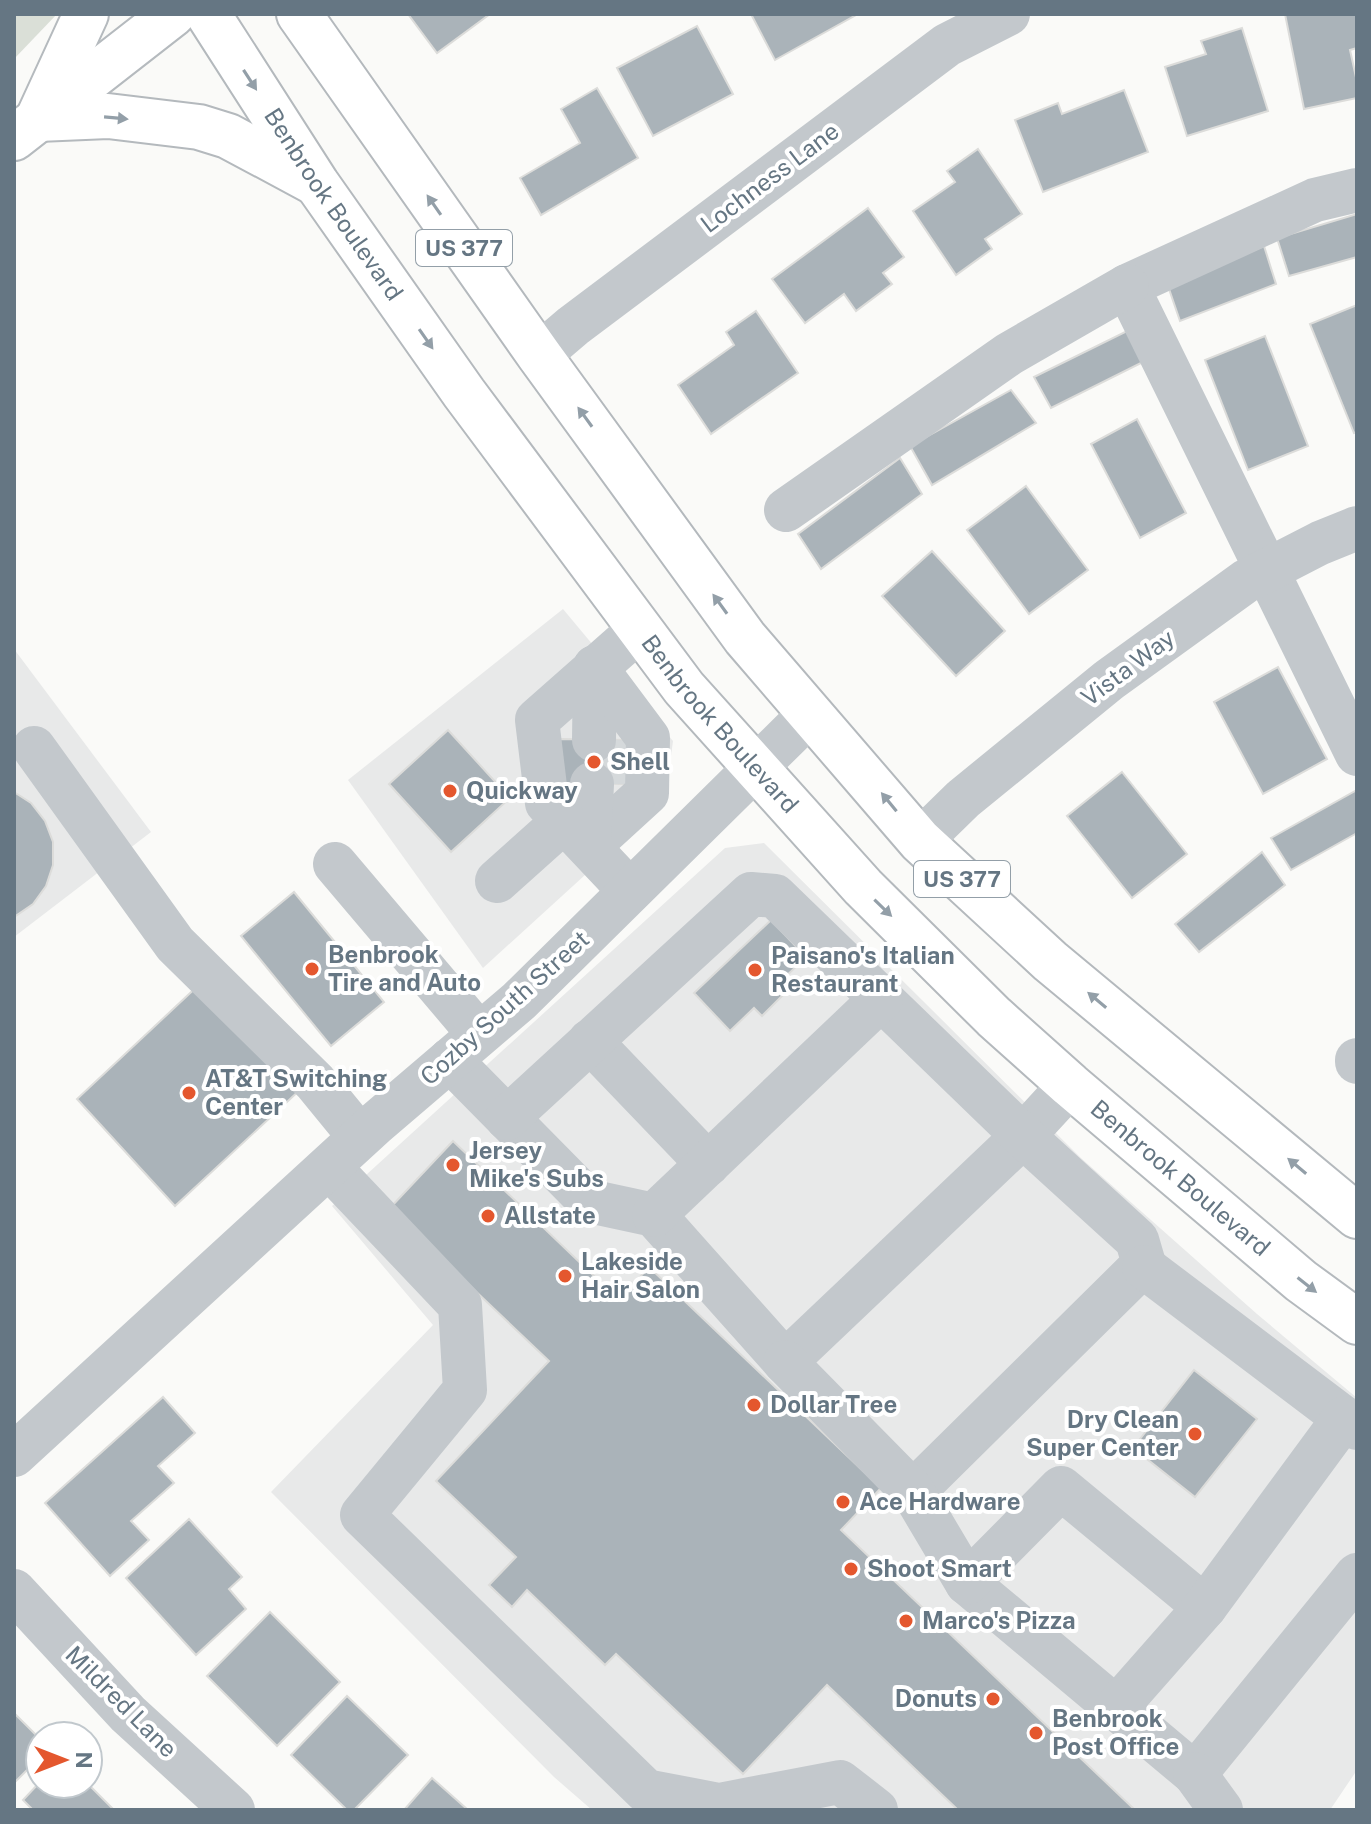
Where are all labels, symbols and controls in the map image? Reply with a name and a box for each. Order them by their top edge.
one-way arrow [242,69,257,90]
street label: Benbrook Boulevard [259,103,409,305]
one-way arrow [104,112,129,125]
street label: Lochness Lane [695,116,844,238]
one-way arrow [427,195,442,216]
road number: US 377 [416,230,512,266]
one-way arrow [418,329,433,350]
one-way arrow [577,407,593,428]
one-way arrow [713,594,729,614]
street label: Vista Way [1075,623,1180,711]
street label: Benbrook Boulevard [636,629,805,818]
place label: Shell [610,747,670,775]
marker: Shell [585,753,603,771]
place label: Quickway [466,776,578,804]
marker: Quickway [441,782,459,800]
one-way arrow [881,792,898,812]
road number: US 377 [914,861,1010,897]
one-way arrow [873,898,892,916]
street label: Cozby South Street [414,924,594,1090]
place label: Benbrook Tire and Auto [328,940,481,996]
place label: Paisano's Italian Restaurant [771,941,955,997]
marker: Benbrook Tire and Auto [303,960,321,978]
marker: Paisano's Italian Restaurant [746,961,764,979]
one-way arrow [1087,992,1107,1009]
place label: AT&T Switching Center [205,1064,387,1120]
marker: AT&T Switching Center [180,1084,198,1102]
street label: Benbrook Boulevard [1085,1094,1276,1261]
place label: Jersey Mike's Subs [469,1136,604,1192]
marker: Jersey Mike's Subs [444,1156,462,1174]
one-way arrow [1287,1158,1307,1175]
place label: Allstate [504,1201,596,1229]
marker: Allstate [479,1207,497,1225]
place label: Lakeside Hair Salon [581,1247,700,1303]
marker: Lakeside Hair Salon [556,1267,574,1285]
one-way arrow [1297,1276,1317,1292]
place label: Dollar Tree [770,1390,897,1418]
marker: Dollar Tree [745,1396,763,1414]
place label: Dry Clean Super Center [1026,1405,1179,1461]
marker: Dry Clean Super Center [1186,1425,1204,1443]
place label: Ace Hardware [859,1487,1021,1515]
marker: Ace Hardware [834,1493,852,1511]
place label: Shoot Smart [867,1554,1012,1582]
marker: Shoot Smart [842,1560,860,1578]
place label: Marco's Pizza [922,1606,1076,1634]
marker: Marco's Pizza [897,1612,915,1630]
street label: Mildred Lane [60,1640,183,1763]
place label: Donuts [895,1684,977,1712]
marker: Donuts [984,1690,1002,1708]
place label: Benbrook Post Office [1052,1704,1179,1760]
north arrow [24,1720,104,1800]
marker: Benbrook Post Office [1027,1724,1045,1742]
text: N [71,1751,97,1769]

